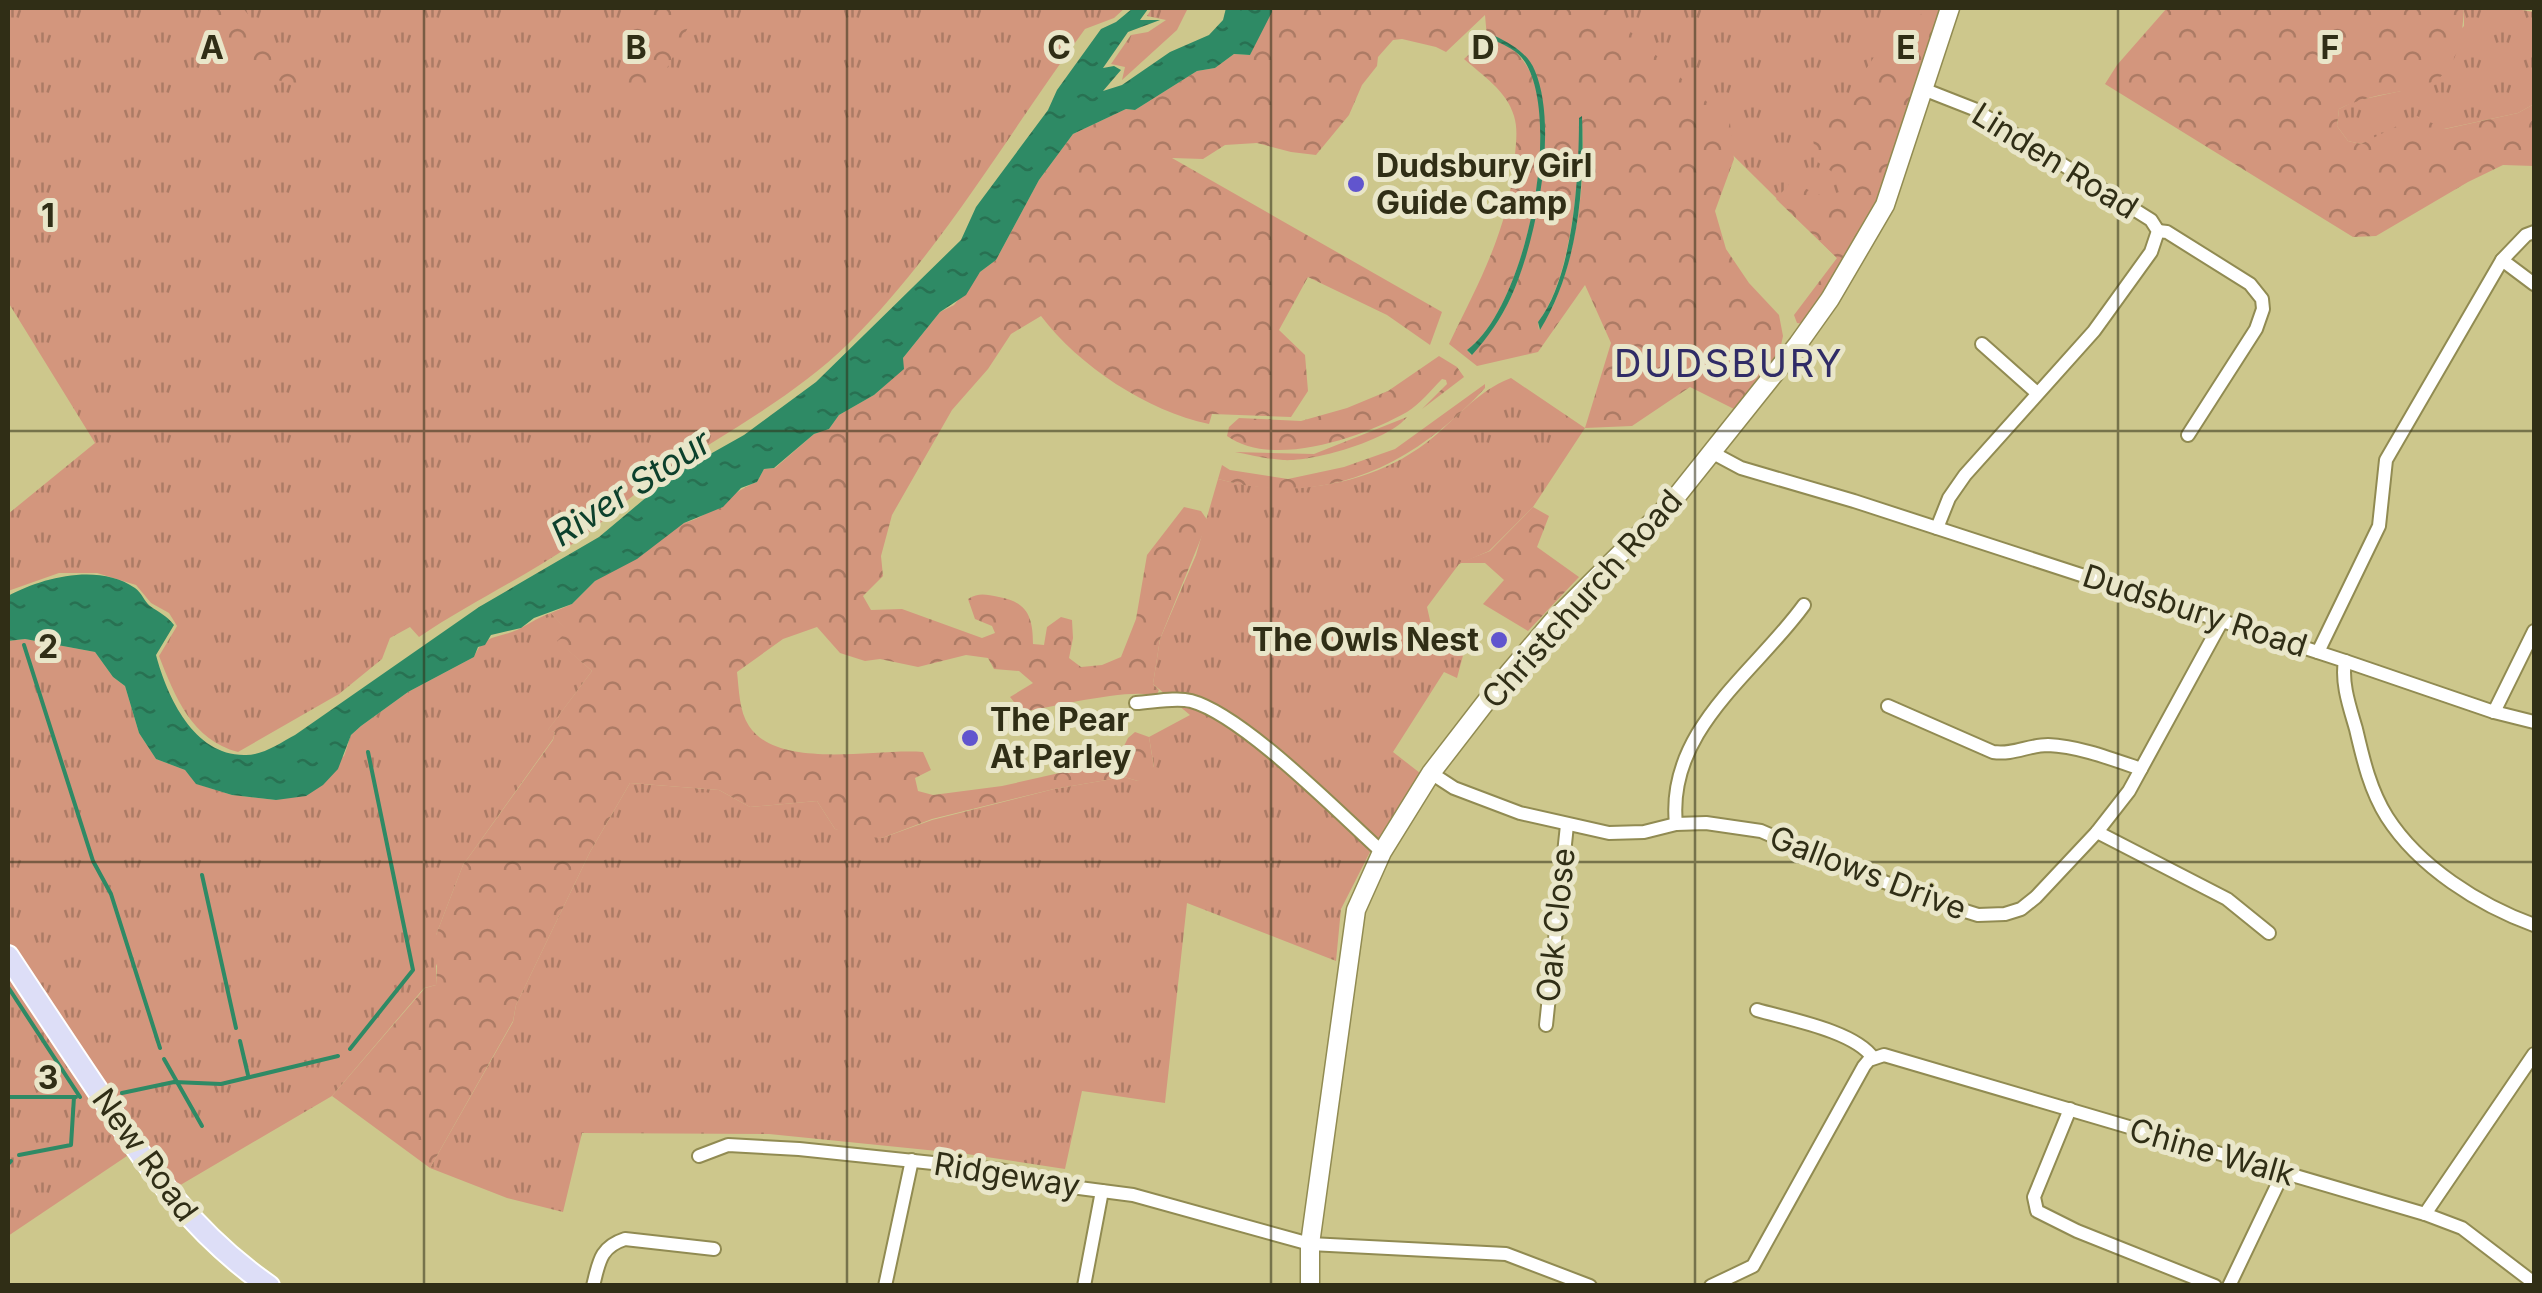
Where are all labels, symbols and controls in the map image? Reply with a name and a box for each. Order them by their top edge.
text: A [200,28,224,67]
text: B [625,28,647,67]
text: C [1047,28,1071,67]
text: D [1471,28,1495,67]
text: E [1896,28,1916,67]
text: F [2321,28,2339,67]
street label: Linden Road [1965,94,2145,227]
place label: Dudsbury Girl Guide Camp [1376,146,1592,222]
marker: Dudsbury Girl Guide Camp [1345,173,1367,195]
text: 1 [41,196,55,235]
district label: DUDSBURY [1614,340,1844,386]
water label: River Stour [543,420,719,554]
street label: Christchurch Road [1473,481,1690,716]
street label: Dudsbury Road [2078,556,2312,665]
place label: The Owls Nest [1252,620,1479,659]
text: 2 [38,627,58,666]
marker: The Owls Nest [1488,629,1510,651]
place label: The Pear At Parley [990,700,1131,776]
marker: The Pear At Parley [959,727,981,749]
street label: Gallows Drive [1764,817,1972,928]
street label: Oak Close [1528,846,1583,1004]
text: 3 [38,1058,58,1097]
street label: New Road [84,1081,207,1229]
street label: Chine Walk [2125,1109,2300,1194]
street label: Ridgeway [931,1144,1083,1205]

